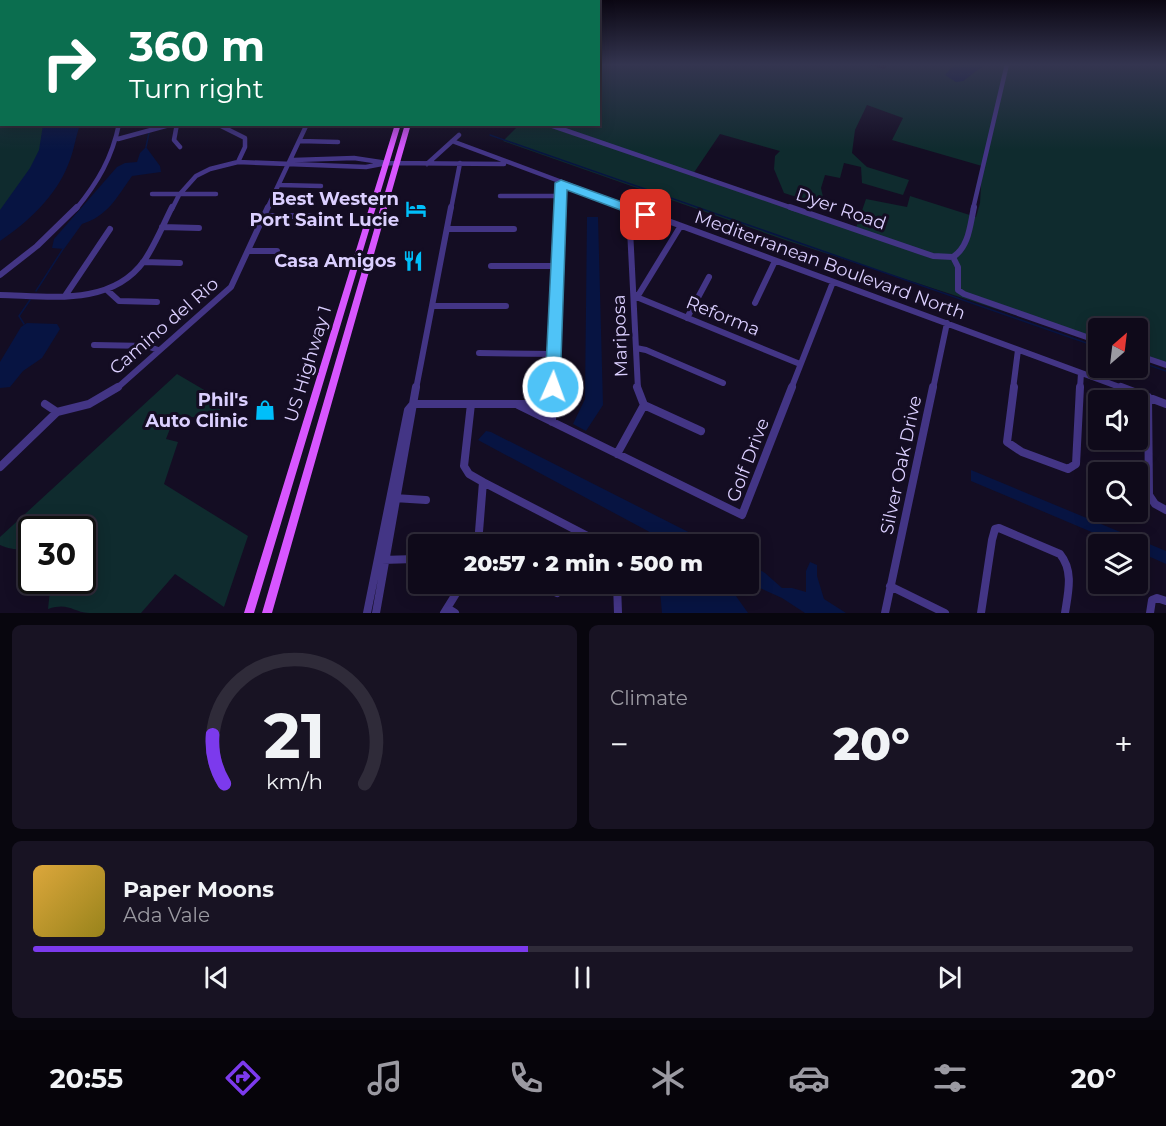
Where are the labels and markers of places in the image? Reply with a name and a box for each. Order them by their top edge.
place label: Best Western Port Saint Lucie [249,188,399,231]
pin [620,189,671,240]
hotel icon: Best Western Port Saint Lucie [404,197,428,221]
restaurant icon: Casa Amigos [401,249,425,273]
place label: Casa Amigos [274,250,396,272]
place label: Phil's Auto Clinic [144,389,248,432]
shop icon: Phil's Auto Clinic [253,398,277,422]

